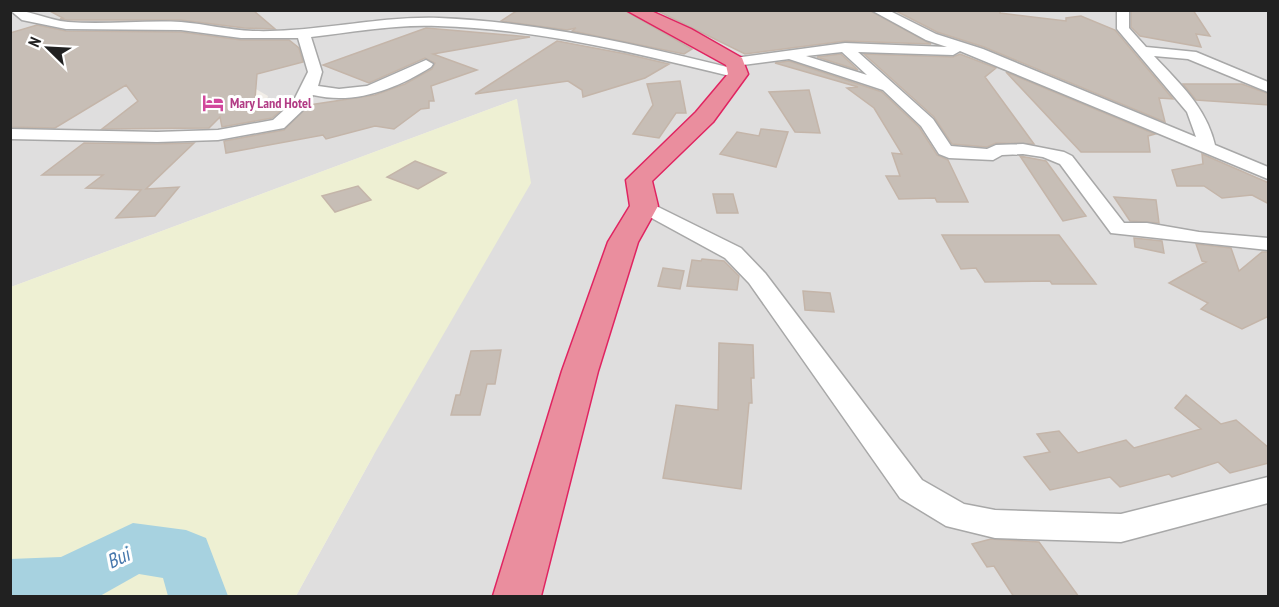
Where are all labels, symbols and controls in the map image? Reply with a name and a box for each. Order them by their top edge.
north arrow [18,18,78,78]
text: N [23,34,45,50]
hotel icon: Mary Land Hotel [201,91,225,115]
place label: Mary Land Hotel [230,94,312,112]
water label: Bui [102,540,136,575]

